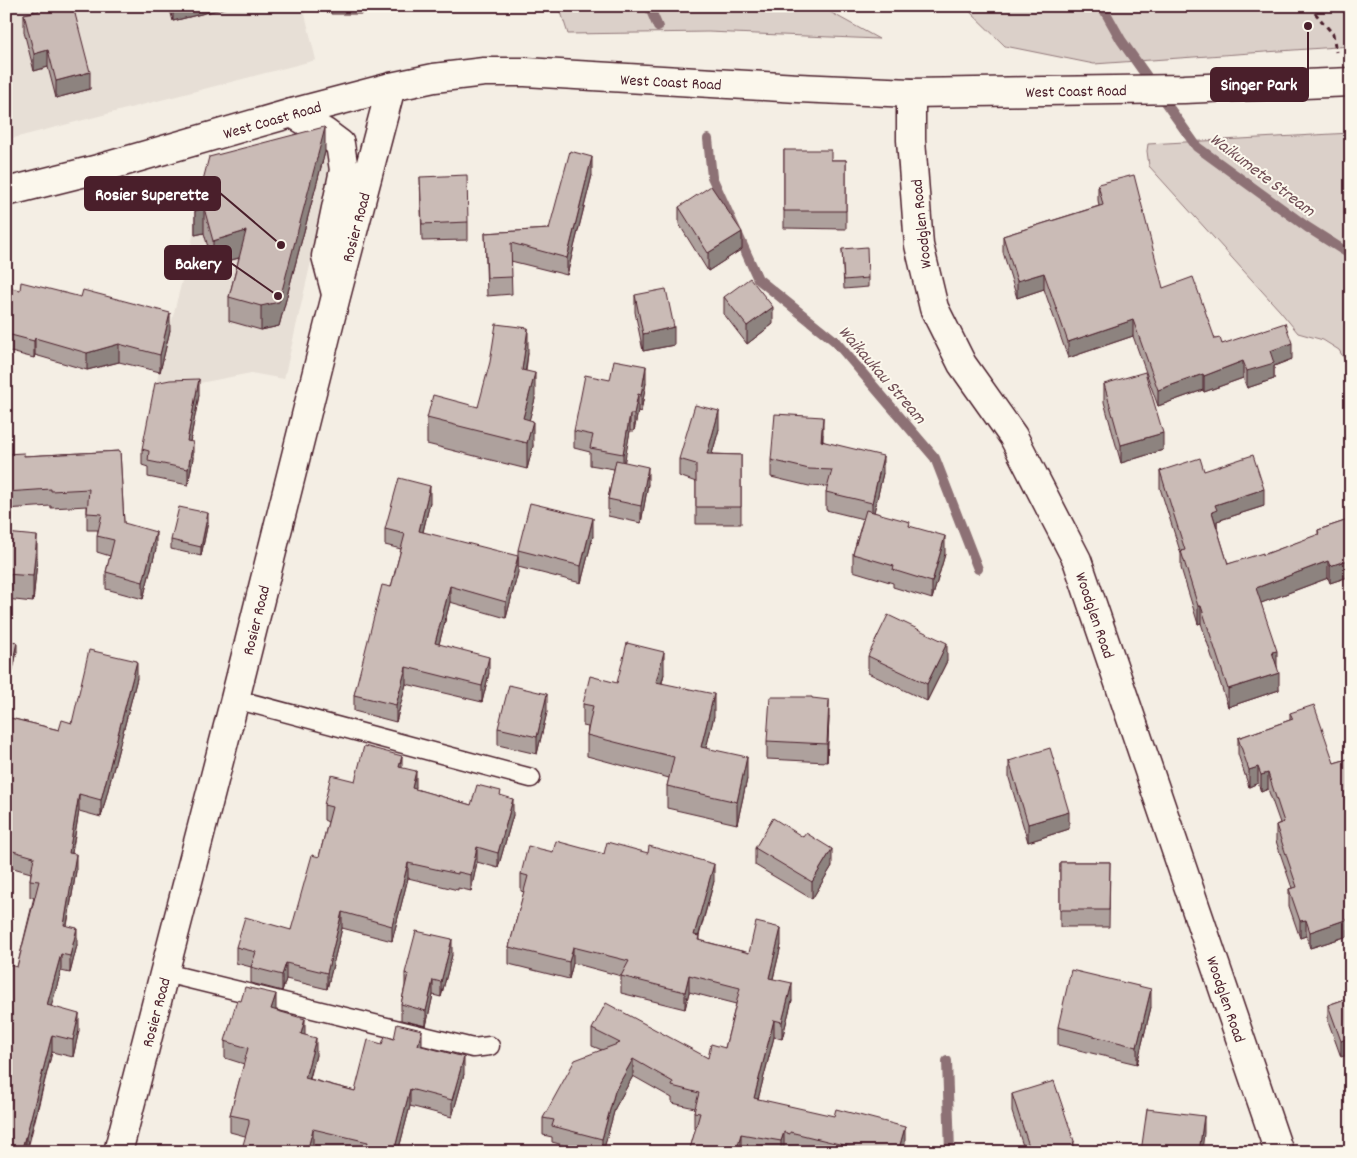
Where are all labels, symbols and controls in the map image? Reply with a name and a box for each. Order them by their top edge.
callout: Singer Park [1211,68,1308,101]
street label: West Coast Road [620,69,722,98]
text: Singer Park [1221,74,1298,99]
street label: West Coast Road [1025,80,1127,105]
street label: West Coast Road [221,96,325,146]
water label: Waikumete Stream [1204,128,1320,224]
callout: Rosier Superette [85,177,220,210]
street label: Woodglen Road [906,178,939,270]
text: Rosier Superette [95,184,209,209]
street label: Rosier Road [337,190,378,265]
callout: Bakery [165,246,231,279]
text: Bakery [175,253,222,278]
water label: Waikaukau Stream [831,321,931,431]
street label: Woodglen Road [1068,570,1119,662]
street label: Rosier Road [238,583,277,658]
street label: Woodglen Road [1199,954,1250,1046]
street label: Rosier Road [137,975,178,1050]

